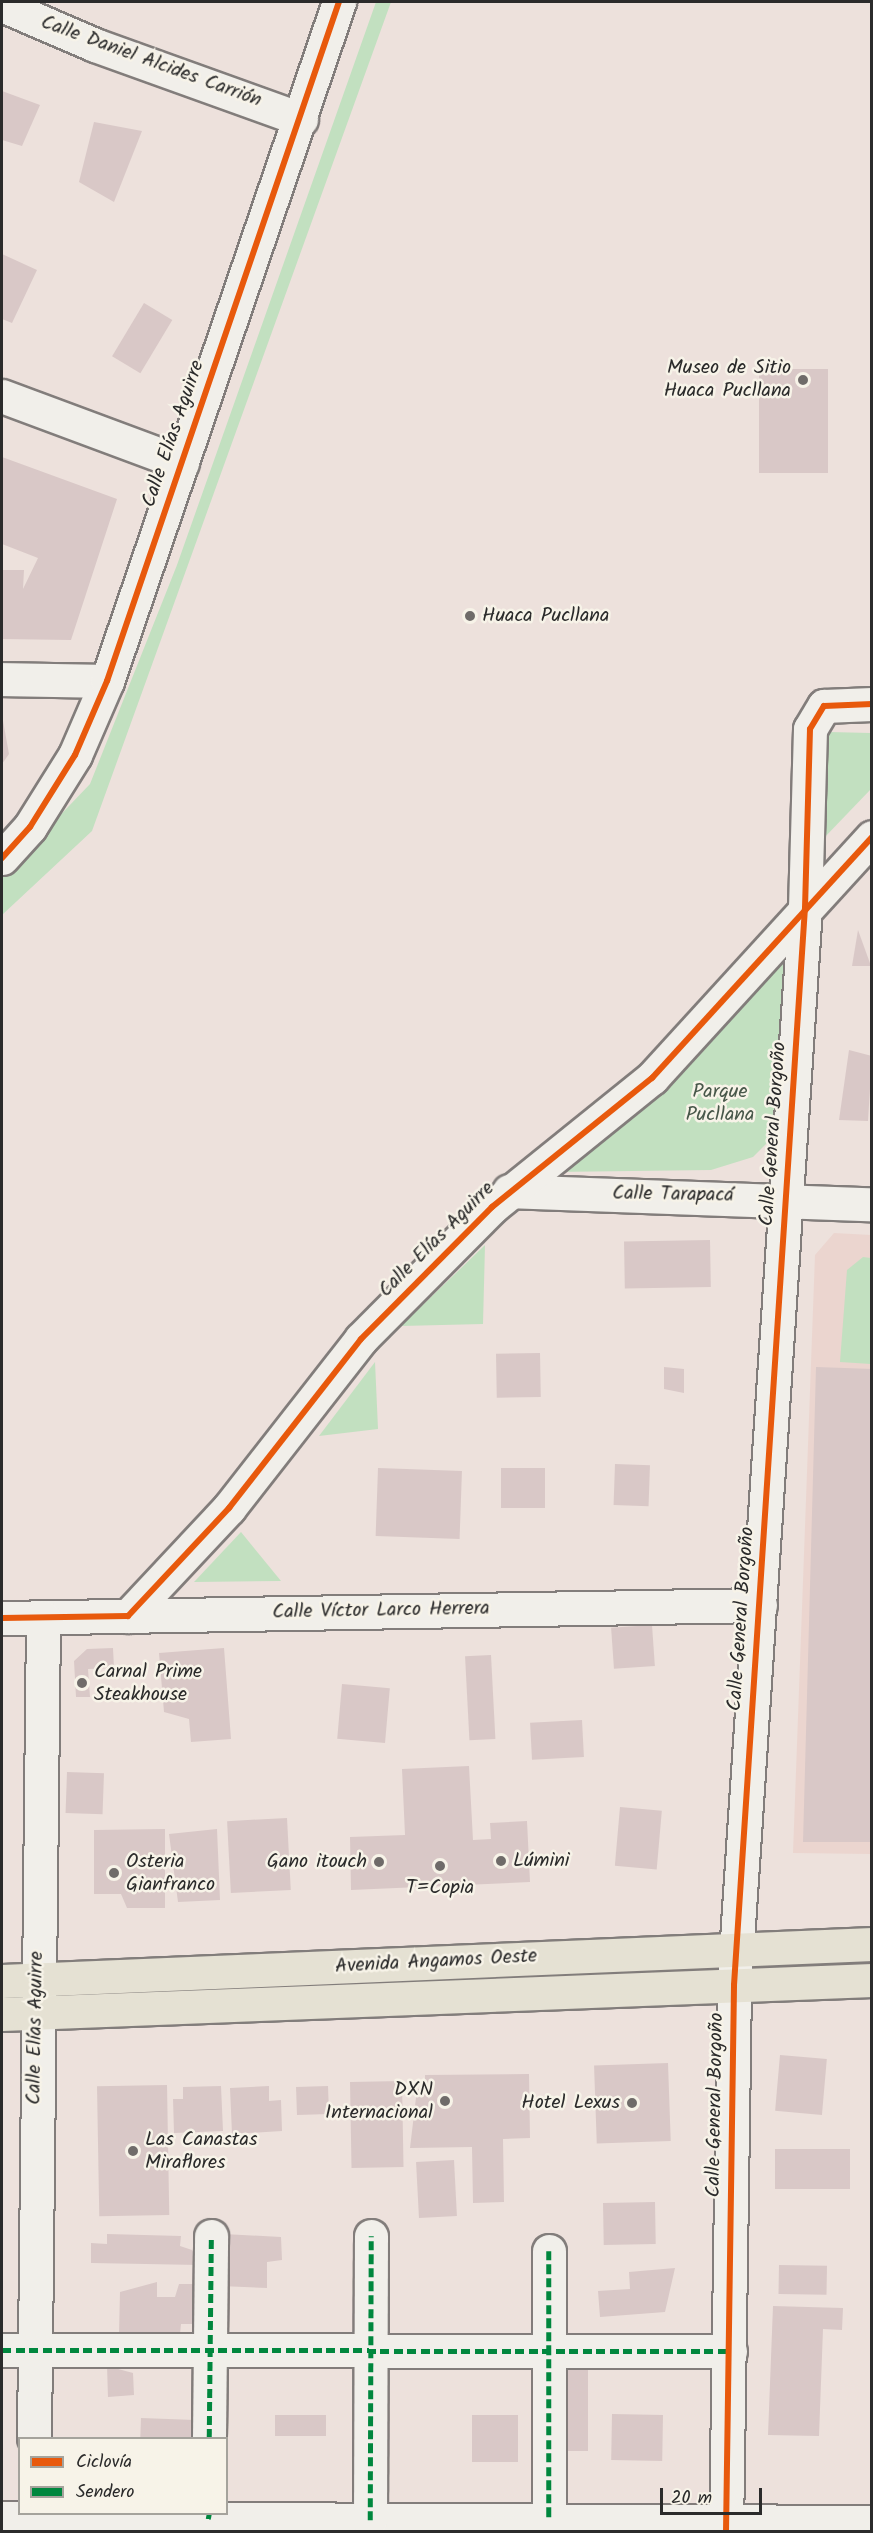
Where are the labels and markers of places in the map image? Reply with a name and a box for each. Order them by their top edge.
place label: Museo de Sitio Huaca Pucllana [664,356,791,403]
marker: Museo de Sitio Huaca Pucllana [796,373,810,387]
place label: Huaca Pucllana [482,604,609,628]
marker: Huaca Pucllana [463,609,477,623]
place label: Carnal Prime Steakhouse [94,1660,202,1707]
marker: Carnal Prime Steakhouse [75,1676,89,1690]
place label: Lúmini [513,1849,570,1873]
place label: Osteria Gianfranco [126,1850,215,1897]
place label: Gano itouch [267,1850,367,1874]
marker: Lúmini [494,1854,508,1868]
marker: Gano itouch [372,1855,386,1869]
marker: T=Copia [433,1859,447,1873]
marker: Osteria Gianfranco [107,1866,121,1880]
place label: T=Copia [406,1876,474,1900]
place label: DXN Internacional [325,2078,433,2125]
place label: Hotel Lexus [521,2091,620,2115]
marker: DXN Internacional [438,2094,452,2108]
marker: Hotel Lexus [625,2096,639,2110]
place label: Las Canastas Miraflores [145,2128,257,2175]
marker: Las Canastas Miraflores [126,2144,140,2158]

